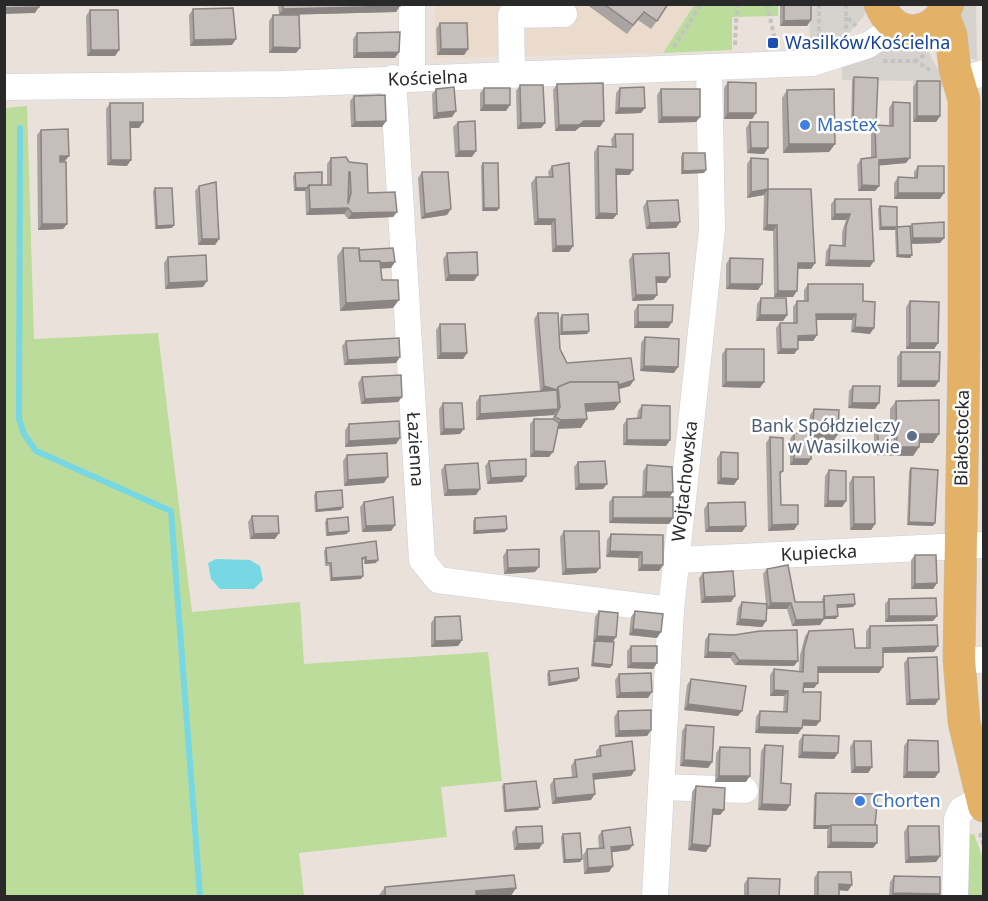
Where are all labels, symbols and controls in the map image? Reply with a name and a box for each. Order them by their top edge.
place label: Wasilków/Kościelna [785,30,950,54]
marker: Wasilków/Kościelna [766,36,780,50]
street label: Kościelna [387,64,468,91]
place label: Mastex [817,112,878,136]
marker: Mastex [798,118,812,132]
street label: Białostocka [948,390,974,486]
street label: Łazienna [402,411,431,488]
place label: Bank Spółdzielczy w Wasilkowie [751,413,901,458]
street label: Wojtachowska [665,419,702,543]
marker: Bank Spółdzielczy w Wasilkowie [905,429,919,443]
street label: Kupiecka [780,538,858,566]
place label: Chorten [872,788,941,812]
marker: Chorten [853,794,867,808]

